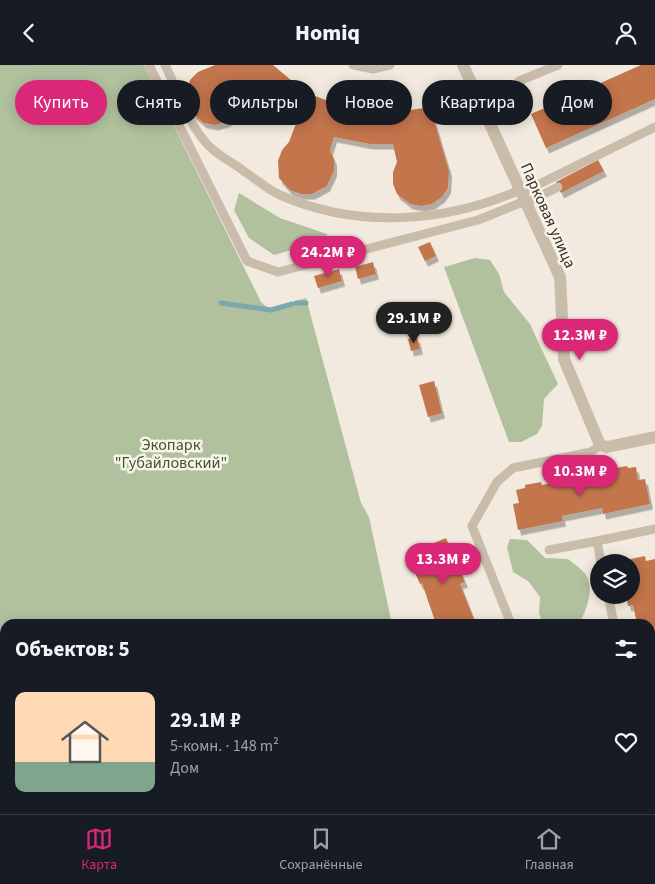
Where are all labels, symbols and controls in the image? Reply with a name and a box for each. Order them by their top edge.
text: Homiq [295,17,360,49]
icon: back [15,19,43,47]
icon: person [612,19,640,47]
chip: Купить [15,80,107,125]
chip: Снять [117,80,200,125]
chip: Фильтры [210,80,316,125]
chip: Новое [326,80,412,125]
chip: Квартира [422,80,533,125]
chip: Дом [543,80,612,125]
street label: Парковая улица [515,159,581,272]
pin: 24.2M ₽ [282,235,374,278]
text: 24.2M ₽ [301,241,355,263]
pin: 29.1M ₽ [368,301,460,344]
text: 29.1M ₽ [387,307,441,329]
pin: 12.3M ₽ [534,319,626,361]
text: 12.3M ₽ [553,324,607,346]
park label: Экопарк "Губайловский" [115,434,227,474]
pin: 10.3M ₽ [534,455,626,497]
text: 10.3M ₽ [553,460,607,482]
pin: 13.3M ₽ [397,543,489,585]
text: 13.3M ₽ [416,548,470,570]
map controls [590,554,640,604]
button: layers [590,554,640,604]
text: Объектов: 5 [15,634,130,664]
icon: filters [612,635,640,663]
text: 29.1M ₽ [170,705,241,735]
icon: home [55,712,115,772]
icon: heart [612,728,640,756]
text: 5-комн. · 148 m² [170,735,279,757]
text: Дом [170,757,199,779]
tab: Карта [81,825,117,875]
tab: Сохранённые [279,825,362,875]
tab: Главная [525,825,574,875]

